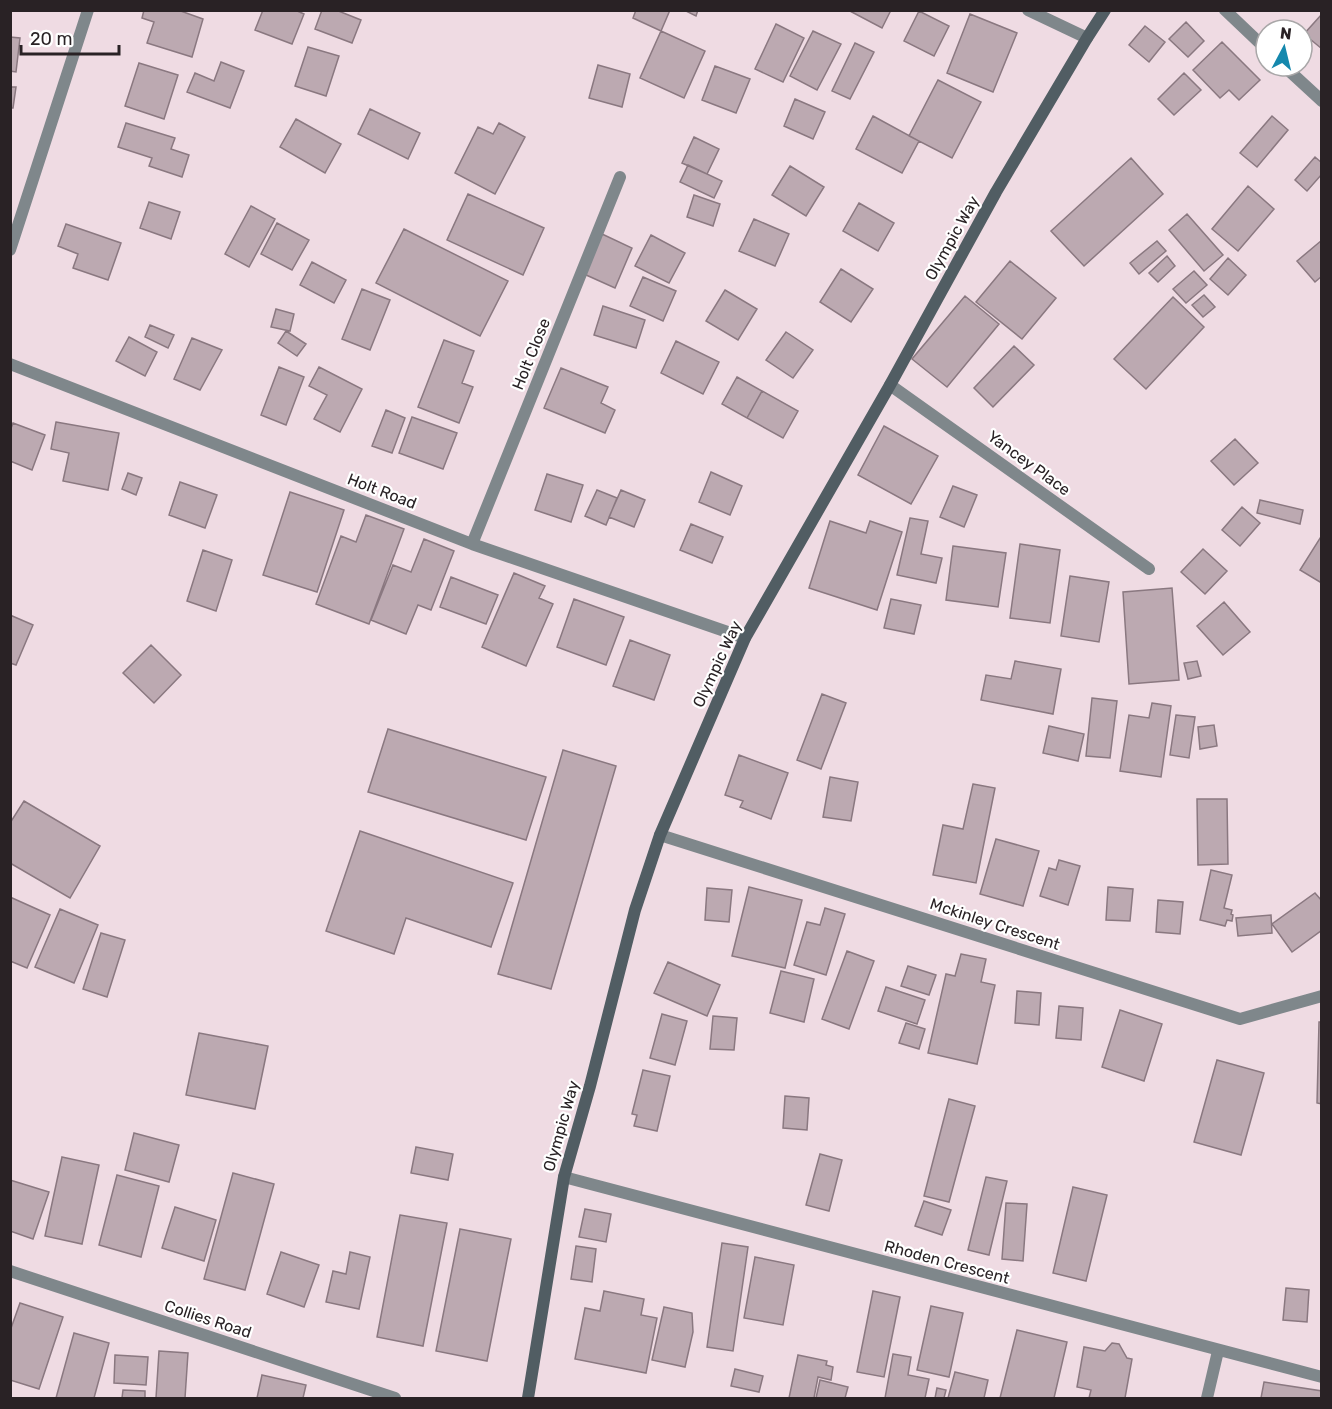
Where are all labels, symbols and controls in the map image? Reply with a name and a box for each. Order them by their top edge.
scale bar [21,18,118,56]
north arrow [1254,18,1314,78]
text: N [1279,23,1293,44]
text: 20 m [30,28,72,50]
street label: Olympic Way [921,192,983,284]
street label: Holt Close [508,315,554,393]
street label: Yancey Place [984,427,1074,499]
street label: Holt Road [345,469,419,513]
street label: Olympic Way [689,617,745,710]
street label: Mckinley Crescent [928,894,1062,954]
street label: Olympic Way [539,1078,583,1174]
street label: Rhoden Crescent [882,1236,1012,1288]
street label: Collies Road [162,1296,254,1342]

